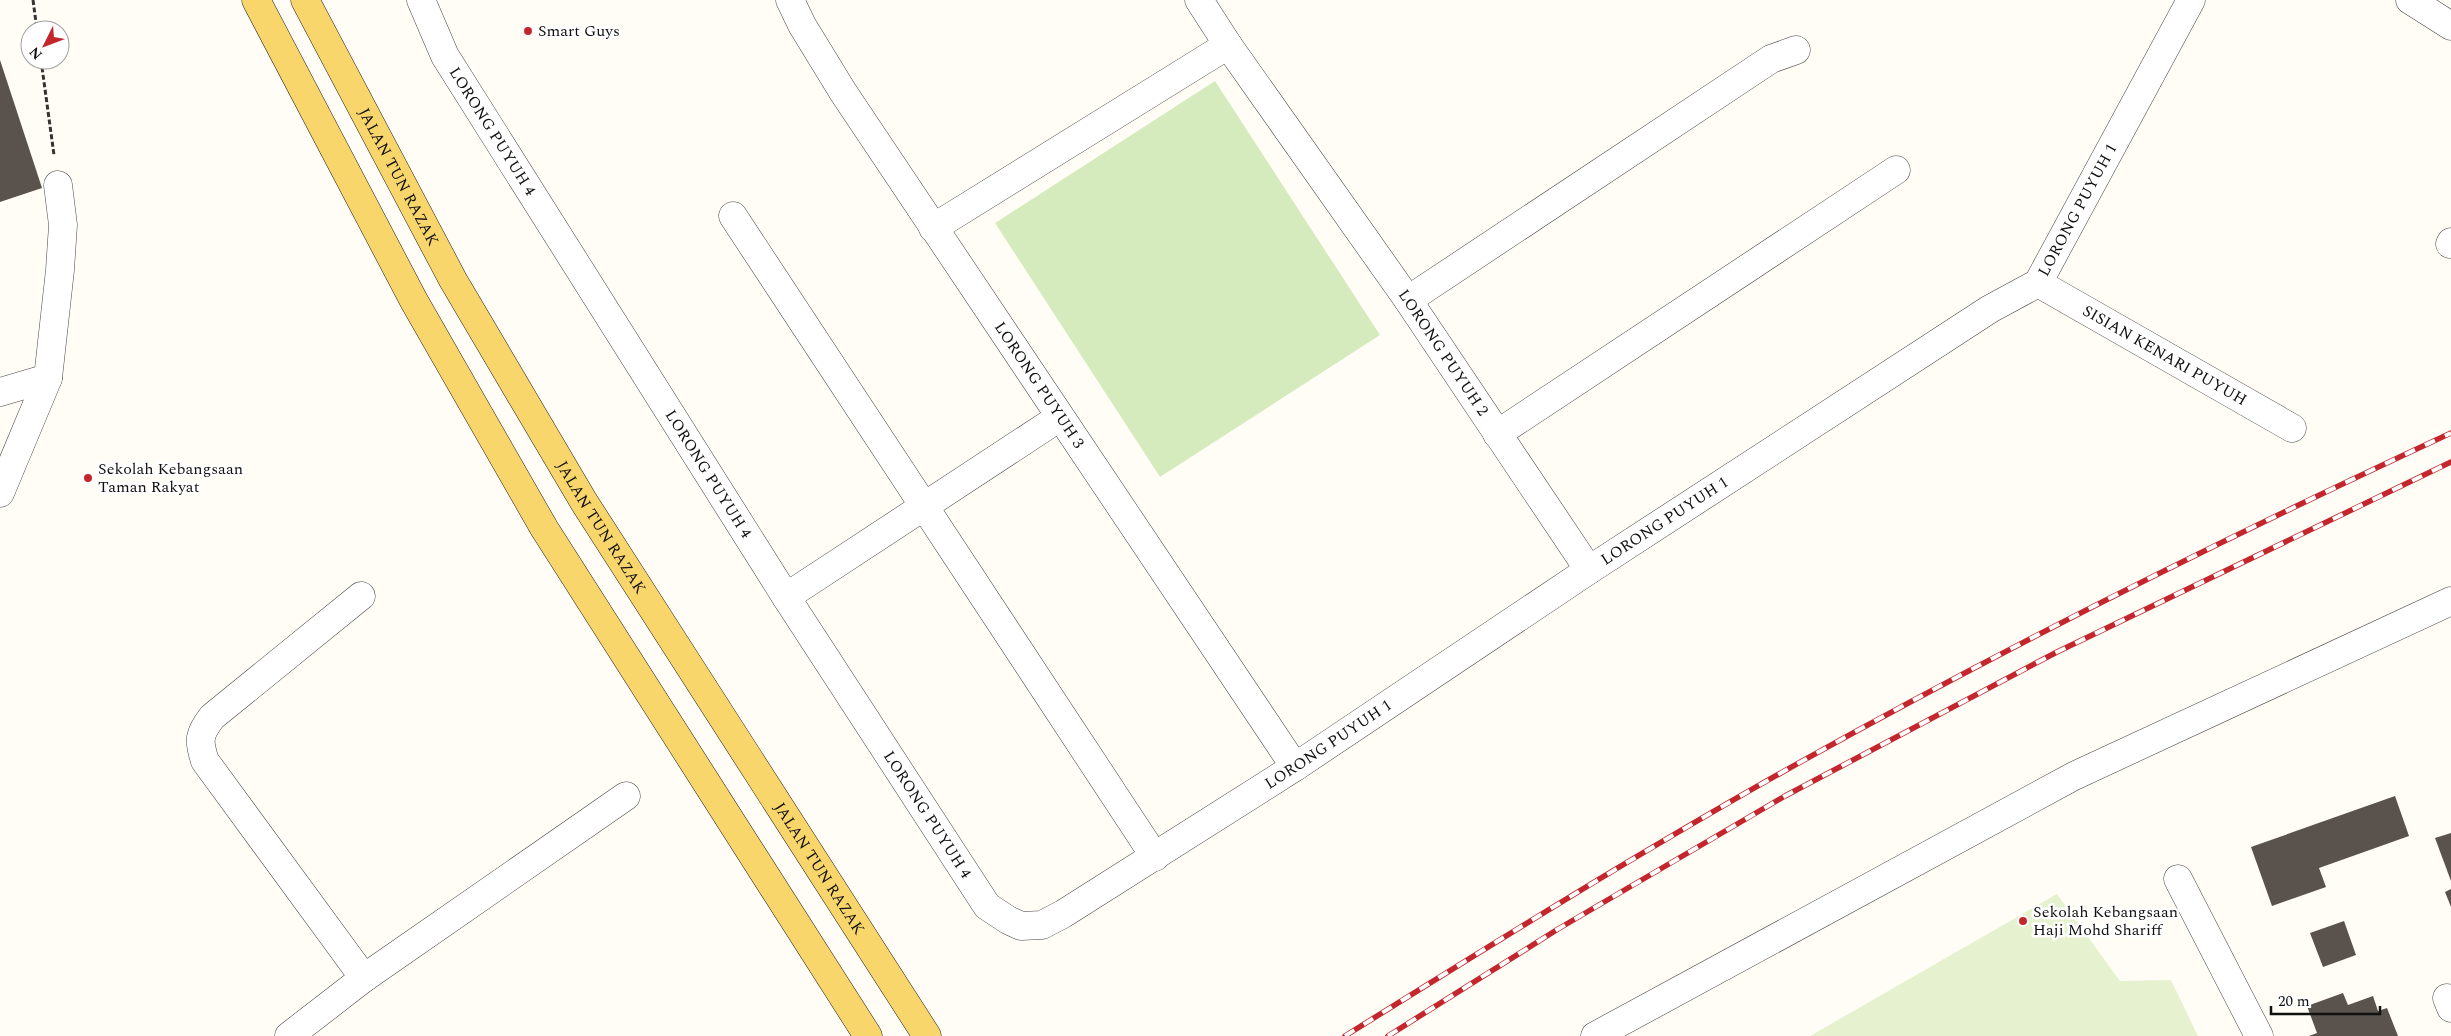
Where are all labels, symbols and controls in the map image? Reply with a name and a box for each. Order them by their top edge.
place label: Smart Guys [538,19,620,43]
north arrow [20,20,70,70]
marker: Smart Guys [522,25,534,37]
text: N [24,42,47,65]
street label: LORONG PUYUH 4 [443,62,542,200]
street label: JALAN TUN RAZAK [352,103,445,251]
street label: LORONG PUYUH 1 [2032,139,2123,281]
street label: LORONG PUYUH 2 [1392,284,1494,421]
street label: SISIAN KENARI PUYUH [2078,299,2251,412]
street label: LORONG PUYUH 3 [988,317,1090,453]
street label: LORONG PUYUH 4 [659,405,758,543]
street label: JALAN TUN RAZAK [550,456,652,599]
place label: Sekolah Kebangsaan Taman Rakyat [98,457,243,499]
street label: LORONG PUYUH 1 [1596,470,1733,571]
marker: Sekolah Kebangsaan Taman Rakyat [82,472,94,484]
street label: LORONG PUYUH 1 [1260,694,1396,795]
street label: LORONG PUYUH 4 [877,746,978,883]
street label: JALAN TUN RAZAK [768,797,871,940]
place label: Sekolah Kebangsaan Haji Mohd Shariff [2033,900,2178,942]
marker: Sekolah Kebangsaan Haji Mohd Shariff [2017,915,2029,927]
scale bar [2271,984,2380,1016]
text: 20 m [2278,990,2310,1013]

